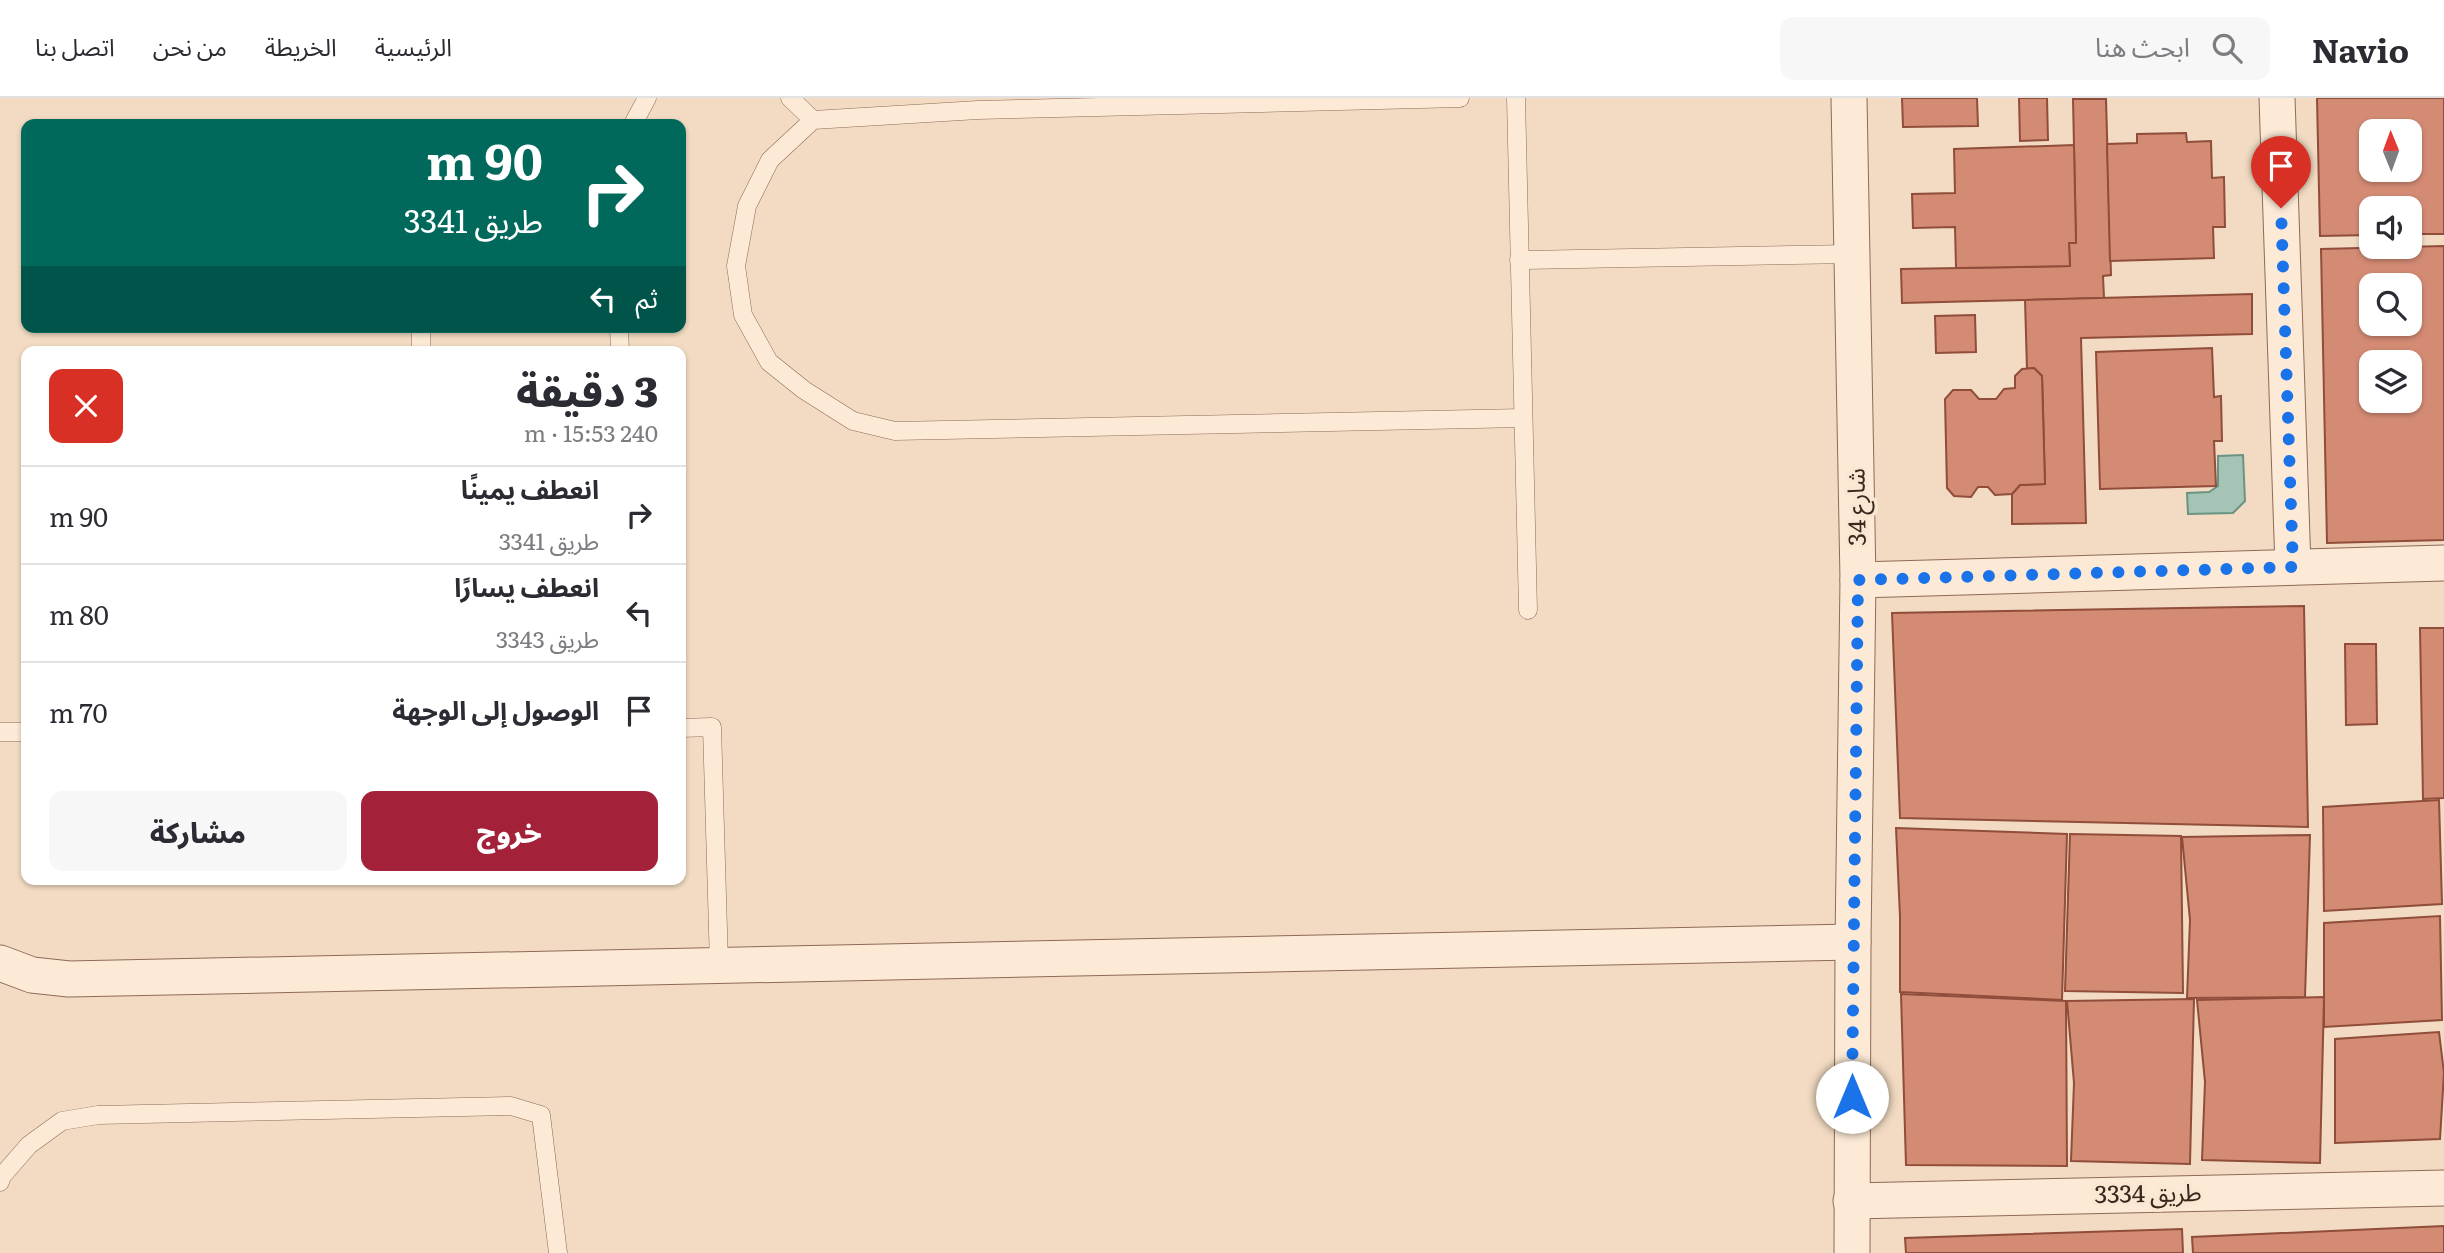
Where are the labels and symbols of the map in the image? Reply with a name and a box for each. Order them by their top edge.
north arrow [2359,119,2422,182]
pin [2251,136,2311,208]
street label: شارع 34 [1836,468,1875,546]
position arrow [1815,1060,1889,1134]
street label: طريق 3334 [2094,1173,2202,1210]

